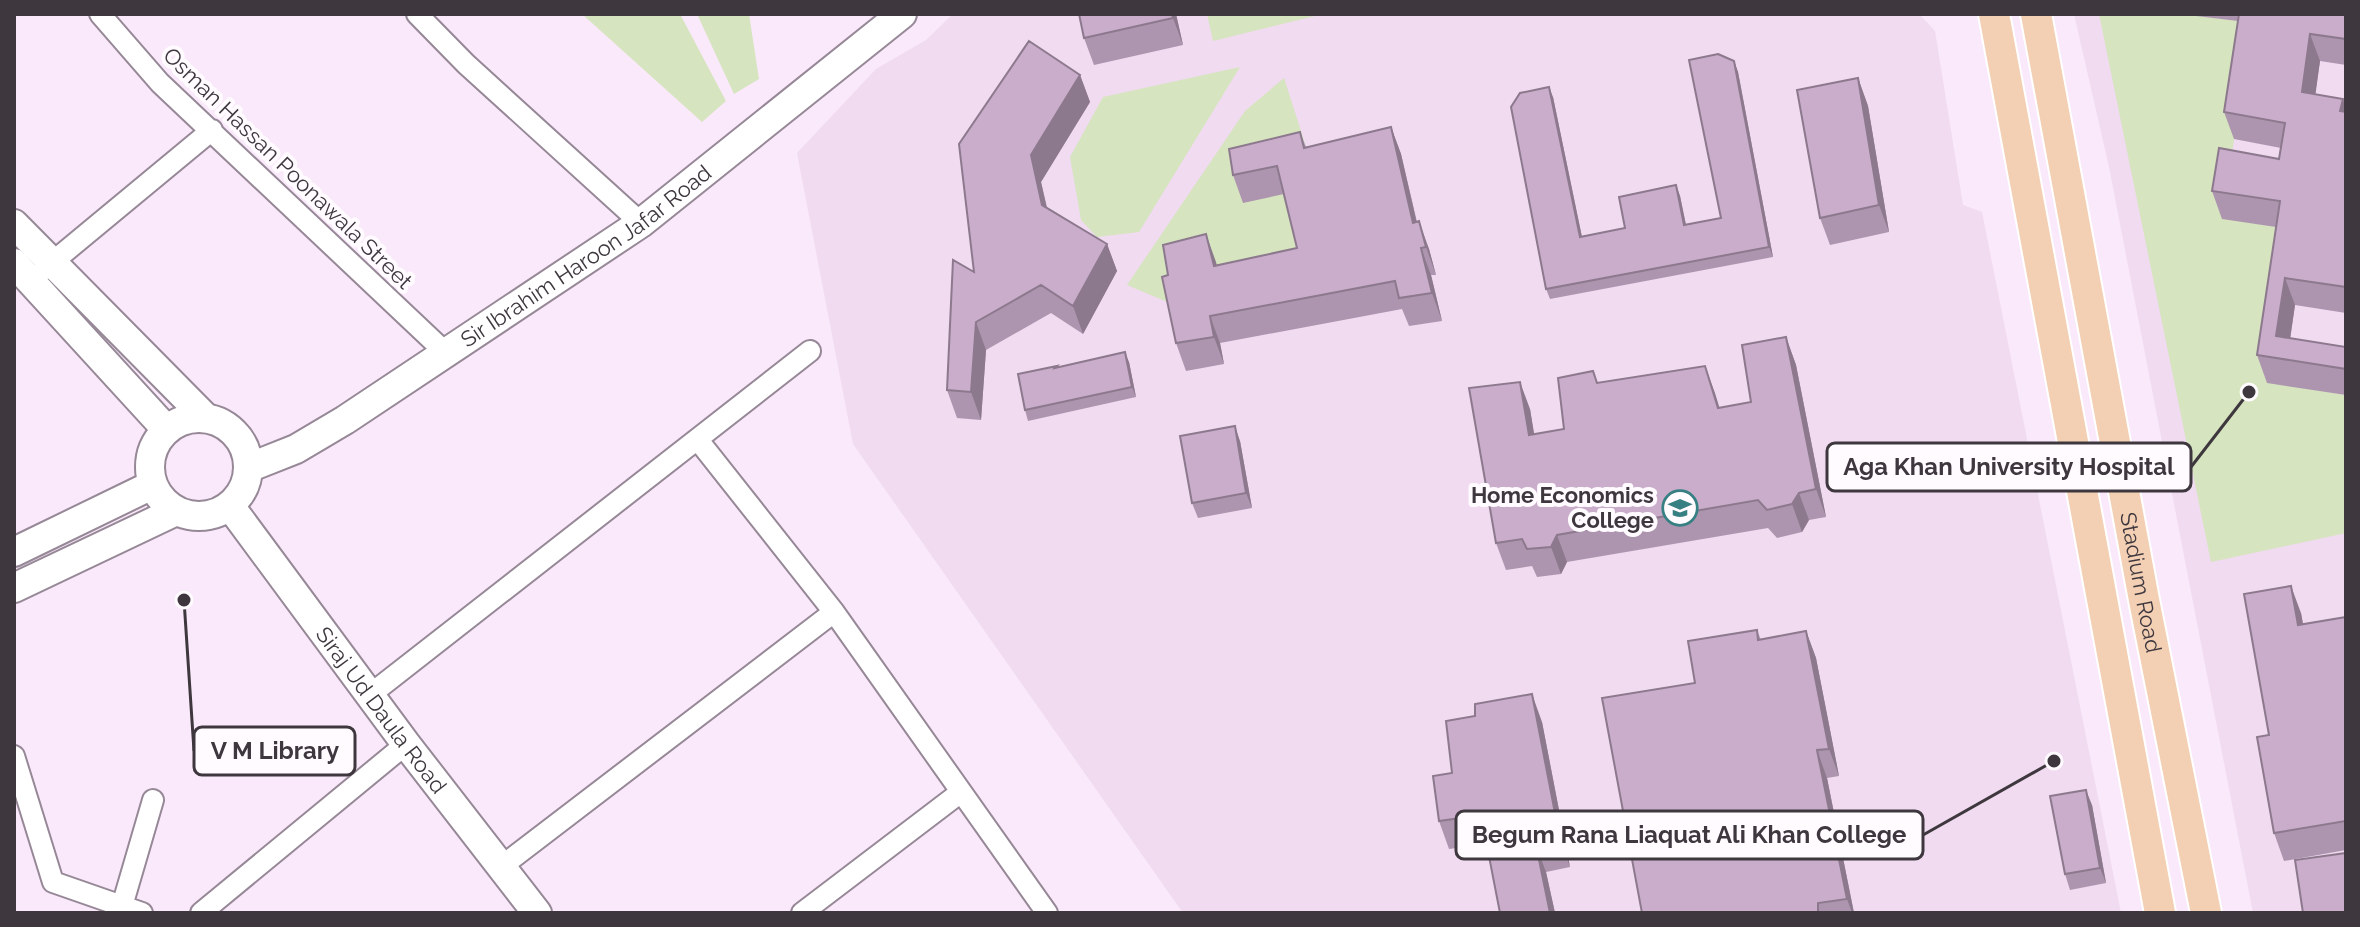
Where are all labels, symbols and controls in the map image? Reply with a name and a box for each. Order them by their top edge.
street label: Osman Hassan Poonawala Street [158,42,418,294]
street label: Sir Ibrahim Haroon Jafar Road [456,159,716,352]
callout: Aga Khan University Hospital [1827,443,2191,491]
text: Aga Khan University Hospital [1843,452,2175,481]
place label: Home Economics College [1471,482,1654,533]
school or university icon: Home Economics College [1661,489,1699,527]
street label: Stadium Road [2115,510,2167,655]
street label: Siraj Ud Daula Road [311,622,452,798]
callout: V M Library [194,727,355,775]
text: V M Library [211,736,339,765]
callout: Begum Rana Liaquat Ali Khan College [1456,811,1923,859]
text: Begum Rana Liaquat Ali Khan College [1472,820,1906,849]

